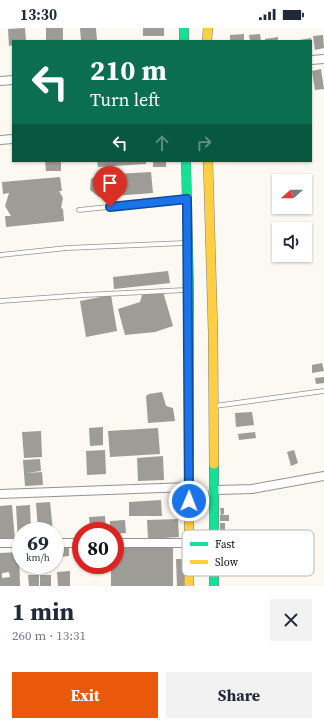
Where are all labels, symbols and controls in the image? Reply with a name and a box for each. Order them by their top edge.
text: 13:30 [20,4,57,25]
text: 210 m [90,51,167,89]
icon: left [24,56,76,108]
text: Turn left [90,87,160,112]
icon: left [109,132,131,154]
icon: ahead [151,132,173,154]
icon: right [193,132,215,154]
pin [93,166,127,207]
icon: arrive [99,172,121,194]
north arrow [272,174,312,214]
map controls [272,174,312,262]
button: sound [272,222,312,262]
position arrow [168,480,210,522]
speed limit sign: 80 [72,522,124,574]
text: 69 [27,529,49,557]
legend [182,530,314,576]
text: Fast [215,537,235,552]
text: km/h [26,551,50,564]
text: Slow [215,555,239,570]
text: 1 min [12,595,74,628]
button: close [270,599,312,641]
text: 260 m · 13:31 [12,627,86,644]
button: Exit [12,672,158,718]
button: Share [166,672,312,718]

